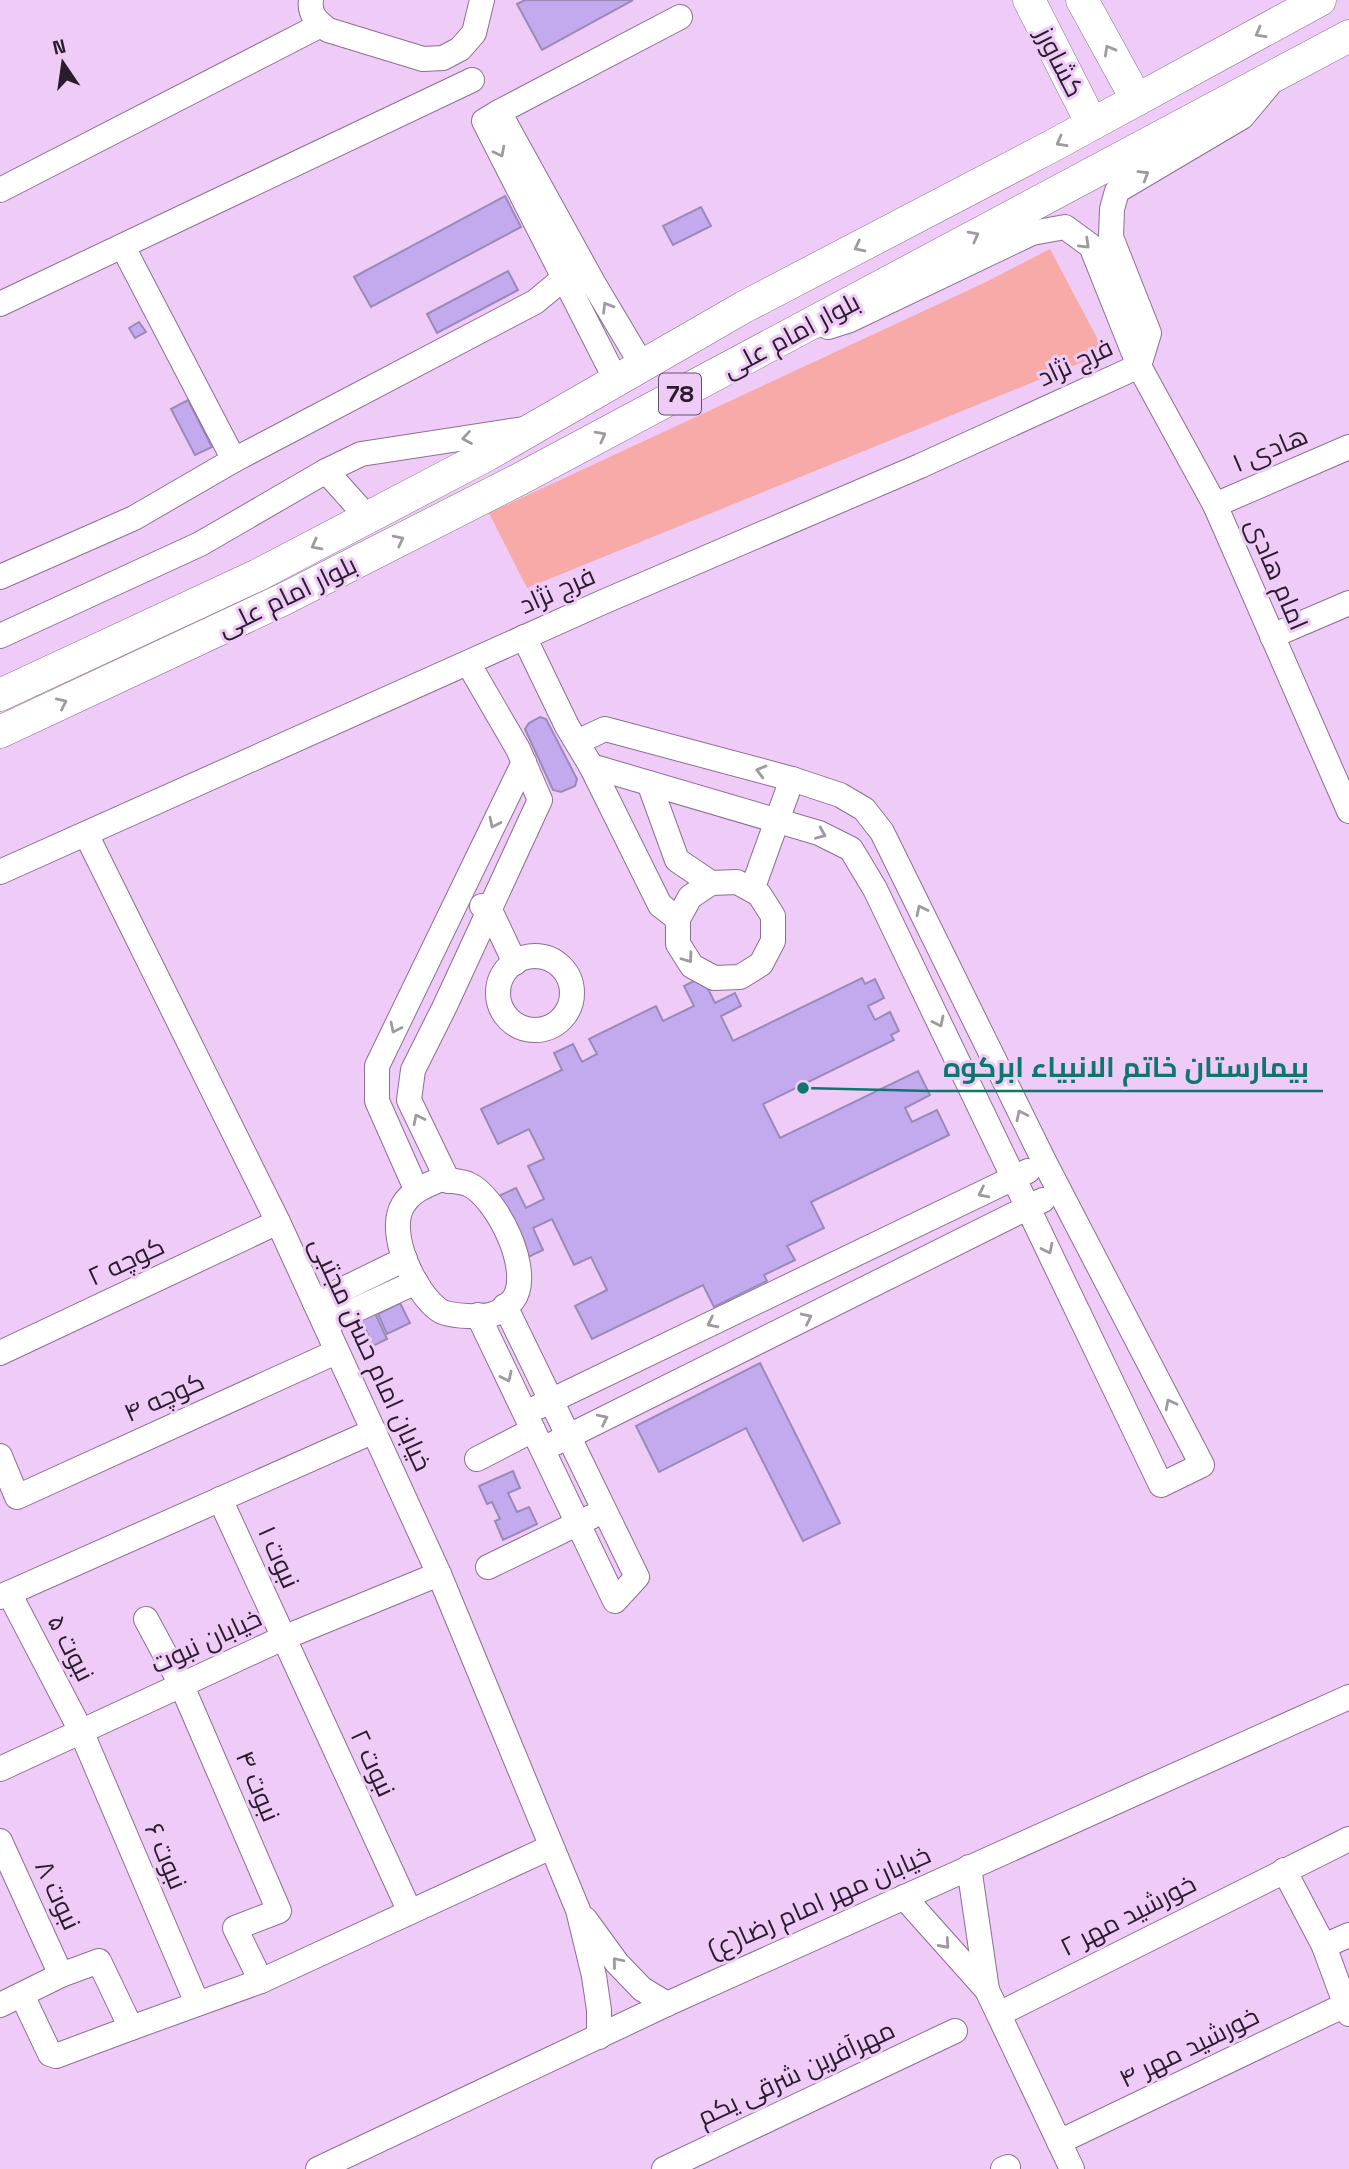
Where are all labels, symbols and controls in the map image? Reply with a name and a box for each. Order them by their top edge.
street label: کشاورز [1027,19,1092,103]
one-way arrow [1255,25,1268,38]
north arrow [28,28,98,98]
text: N [50,33,68,61]
one-way arrow [1104,45,1117,57]
one-way arrow [1055,134,1068,147]
one-way arrow [491,145,505,158]
one-way arrow [1136,171,1149,184]
one-way arrow [967,231,980,244]
one-way arrow [1077,235,1090,248]
one-way arrow [854,238,866,252]
street label: بلوار امام علی [716,285,866,386]
one-way arrow [603,301,616,314]
street label: فرج نژاد [1032,330,1118,394]
road number: 78 [659,374,701,414]
street label: هادی ۱ [1227,418,1313,480]
one-way arrow [462,430,473,445]
one-way arrow [594,430,606,444]
street label: امام هادی [1237,513,1316,636]
one-way arrow [392,535,404,549]
one-way arrow [311,537,323,550]
street label: بلوار امام علی [212,548,363,645]
street label: فرج نژاد [514,558,600,622]
one-way arrow [55,697,67,711]
one-way arrow [755,765,767,779]
one-way arrow [488,816,502,829]
one-way arrow [814,826,826,840]
one-way arrow [915,905,929,917]
one-way arrow [680,950,692,963]
one-way arrow [930,1015,944,1027]
one-way arrow [389,1021,403,1033]
callout: بیمارستان خاتم الانبیاء ابرکوه [929,1042,1323,1091]
text: بیمارستان خاتم الانبیاء ابرکوه [943,1049,1309,1087]
one-way arrow [1016,1110,1030,1122]
one-way arrow [413,1114,427,1126]
one-way arrow [978,1184,990,1198]
street label: کوچه ۲ [82,1228,170,1294]
street label: خیابان امام حسن مجتبی [301,1231,440,1477]
one-way arrow [1040,1242,1054,1254]
one-way arrow [800,1312,812,1326]
one-way arrow [707,1315,719,1329]
street label: کوچه ۴ [118,1364,210,1430]
one-way arrow [499,1370,513,1382]
one-way arrow [1165,1399,1179,1411]
one-way arrow [596,1414,608,1428]
street label: نبوت ۱ [250,1520,308,1594]
street label: خیابان نبوت [145,1601,267,1681]
street label: نبوت ۵ [40,1609,102,1687]
street label: نبوت ۲ [343,1724,403,1802]
street label: نبوت ۴ [228,1745,288,1827]
street label: نبوت ۶ [137,1817,195,1895]
street label: خیابان مهر امام رضا(ع) [702,1837,936,1967]
street label: نبوت ۸ [27,1855,89,1935]
street label: خورشید مهر ۲ [1054,1866,1202,1964]
one-way arrow [937,1936,950,1949]
one-way arrow [613,1958,626,1970]
street label: خورشید مهر ۴ [1113,1998,1265,2096]
street label: مهرآفرین شرقی یکم [692,2012,901,2135]

